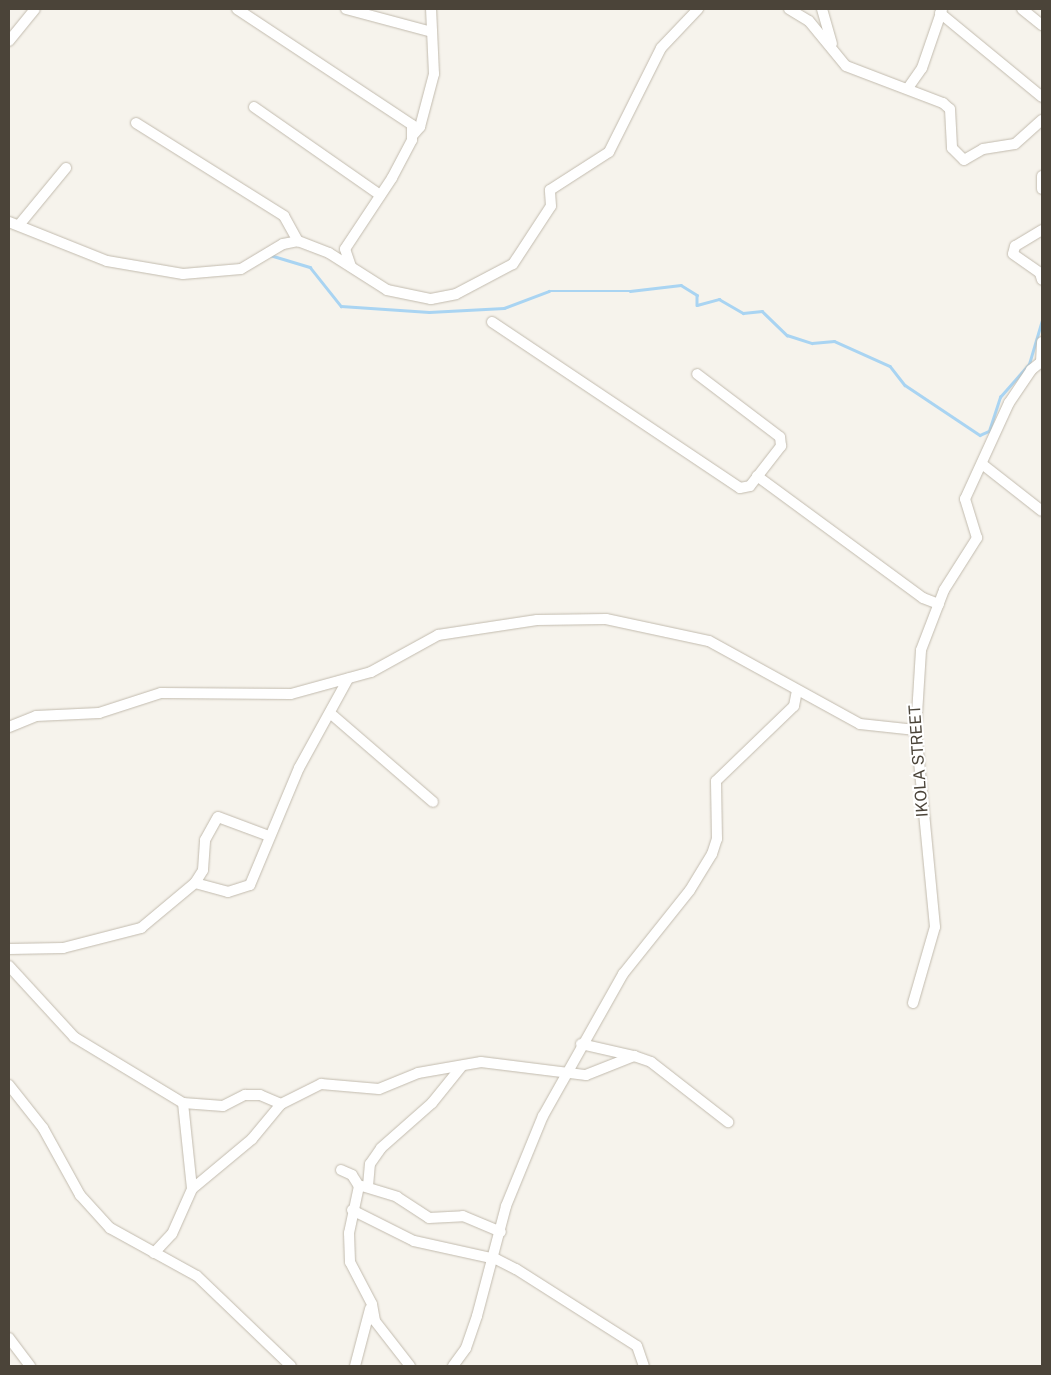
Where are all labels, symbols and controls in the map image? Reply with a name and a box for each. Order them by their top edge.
street label: IKOLA STREET [906,704,932,818]

